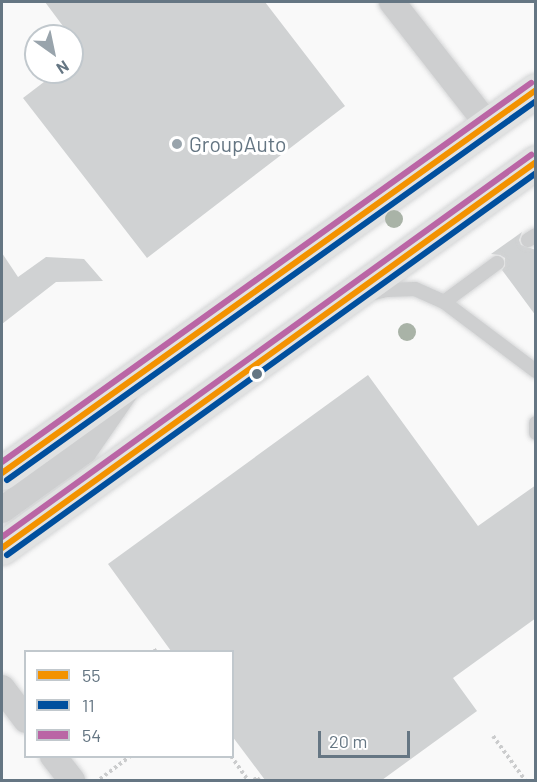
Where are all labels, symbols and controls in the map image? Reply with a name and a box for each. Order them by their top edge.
north arrow [24,24,84,84]
text: N [53,57,73,79]
place label: GroupAuto [189,131,286,157]
marker: GroupAuto [170,137,184,151]
unlabelled marker [251,368,263,380]
legend [24,650,234,758]
text: 55 [82,664,101,686]
text: 11 [82,694,95,716]
scale bar [321,719,412,757]
text: 54 [82,724,101,746]
text: 20 m [329,730,367,752]

